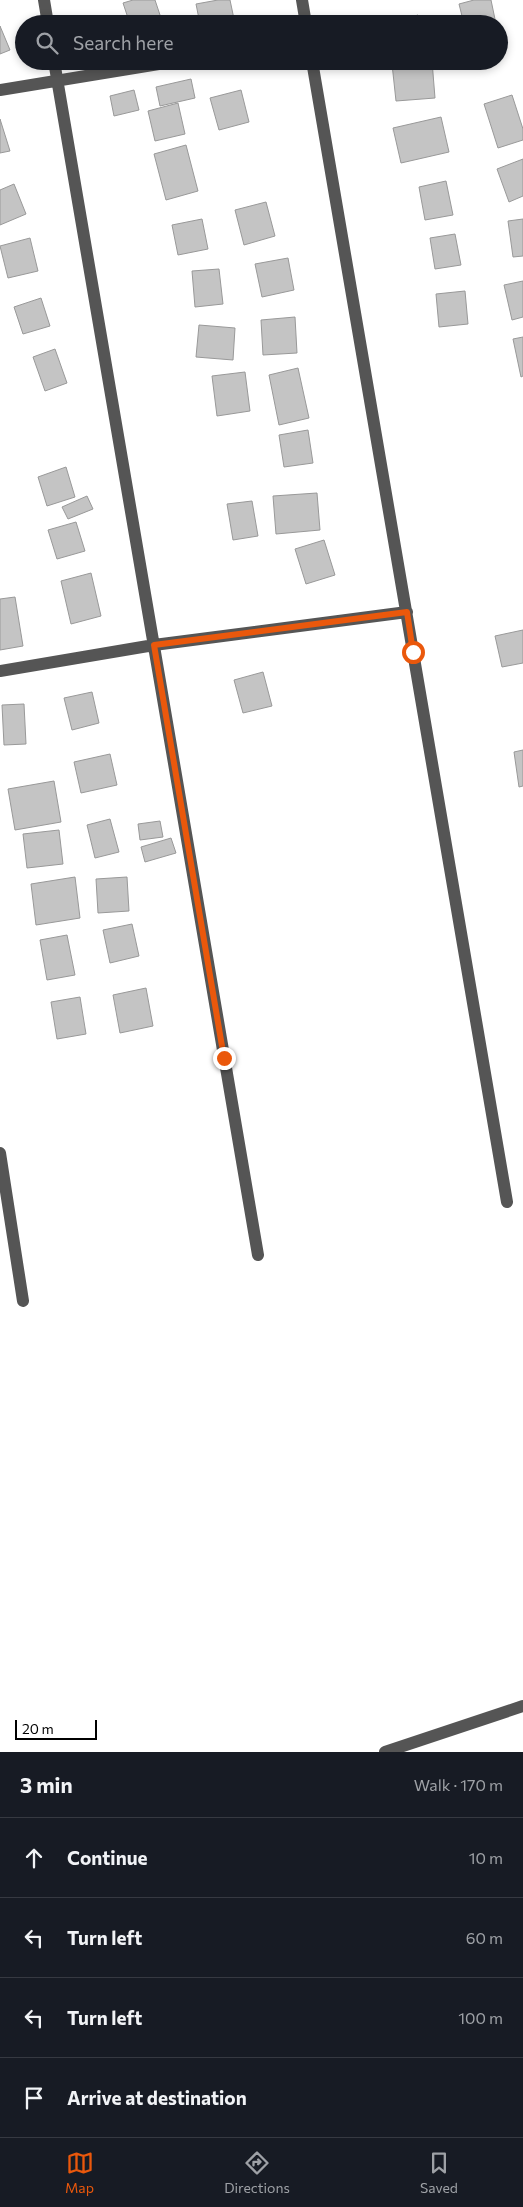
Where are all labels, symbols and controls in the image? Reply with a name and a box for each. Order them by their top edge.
search box [15,15,508,70]
icon: search [33,29,61,57]
text: Search here [73,31,173,54]
route start [402,641,425,664]
route end [213,1047,236,1070]
scale bar [15,1717,98,1740]
text: 20 m [22,1720,54,1737]
text: 3 min [20,1772,73,1797]
text: Walk · 170 m [414,1775,503,1794]
icon: ahead [20,1844,48,1872]
text: Continue [67,1846,147,1869]
text: 10 m [469,1848,503,1867]
icon: left [20,1924,48,1952]
text: Turn left [67,1926,142,1949]
text: 60 m [466,1928,503,1947]
icon: left [20,2004,48,2032]
text: Turn left [67,2006,142,2029]
text: 100 m [458,2008,503,2027]
icon: arrive [20,2084,48,2112]
text: Arrive at destination [67,2086,247,2109]
tab: Map [65,2149,94,2196]
tab: Directions [224,2149,290,2196]
tab: Saved [420,2149,458,2196]

